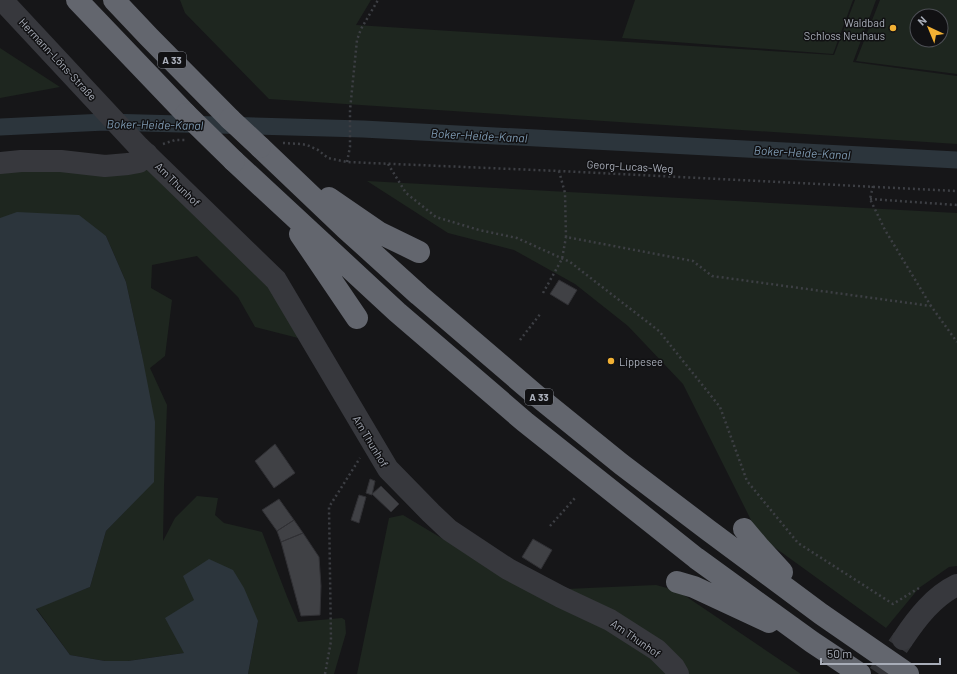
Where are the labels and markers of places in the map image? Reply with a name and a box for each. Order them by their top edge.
place label: Waldbad Schloss Neuhaus [804,16,885,42]
marker: Waldbad Schloss Neuhaus [888,23,898,33]
place label: Lippesee [619,355,663,368]
marker: Lippesee [606,356,616,366]

